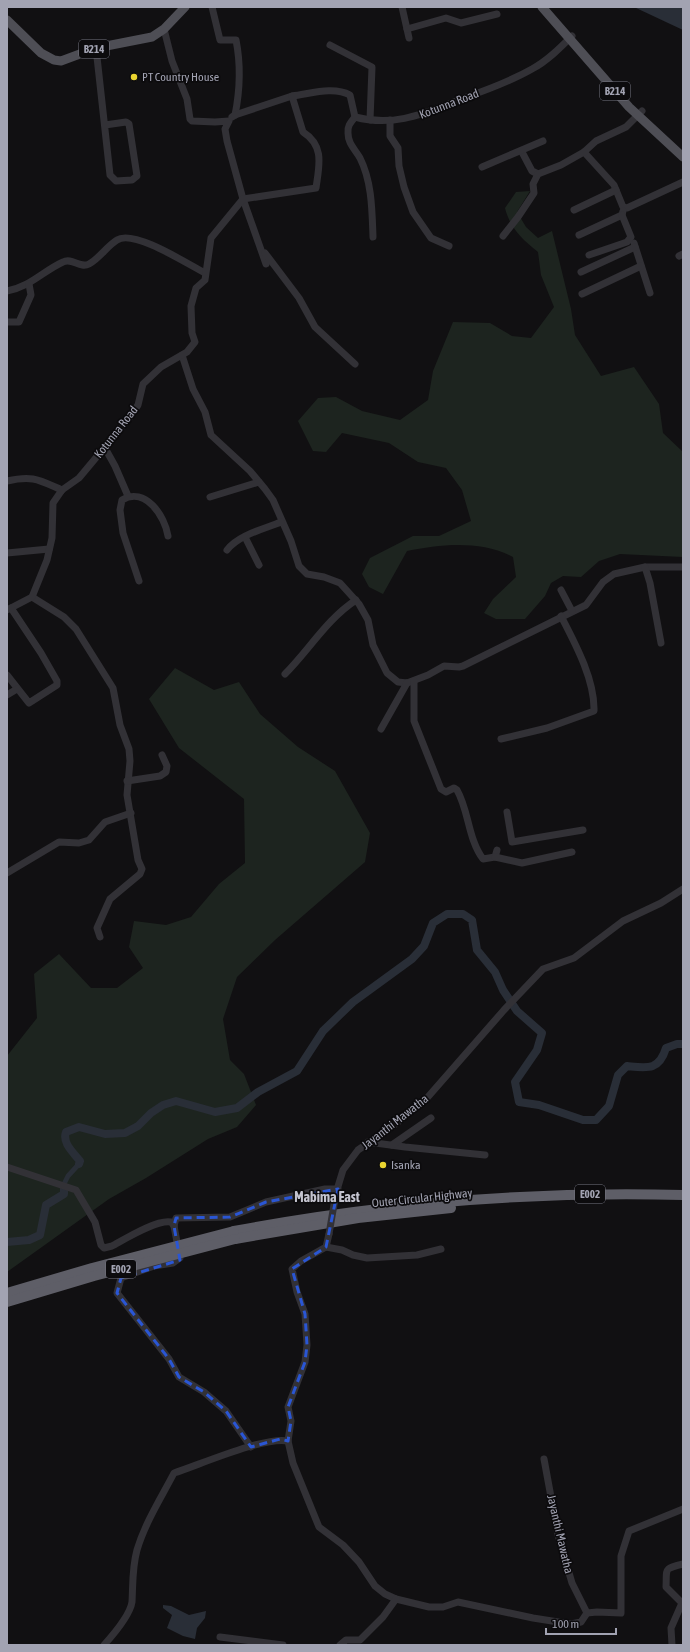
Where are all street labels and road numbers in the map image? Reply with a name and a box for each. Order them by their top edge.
road number: B214 [79,40,109,58]
road number: B214 [600,82,630,100]
street label: Kotunna Road [417,86,481,122]
street label: Kotunna Road [91,403,141,461]
street label: Jayanthi Mawatha [359,1092,431,1152]
road number: E002 [575,1185,605,1203]
street label: Outer Circular Highway [371,1186,473,1210]
road number: E002 [106,1260,136,1278]
street label: Jayanthi Mawatha [544,1493,576,1575]

